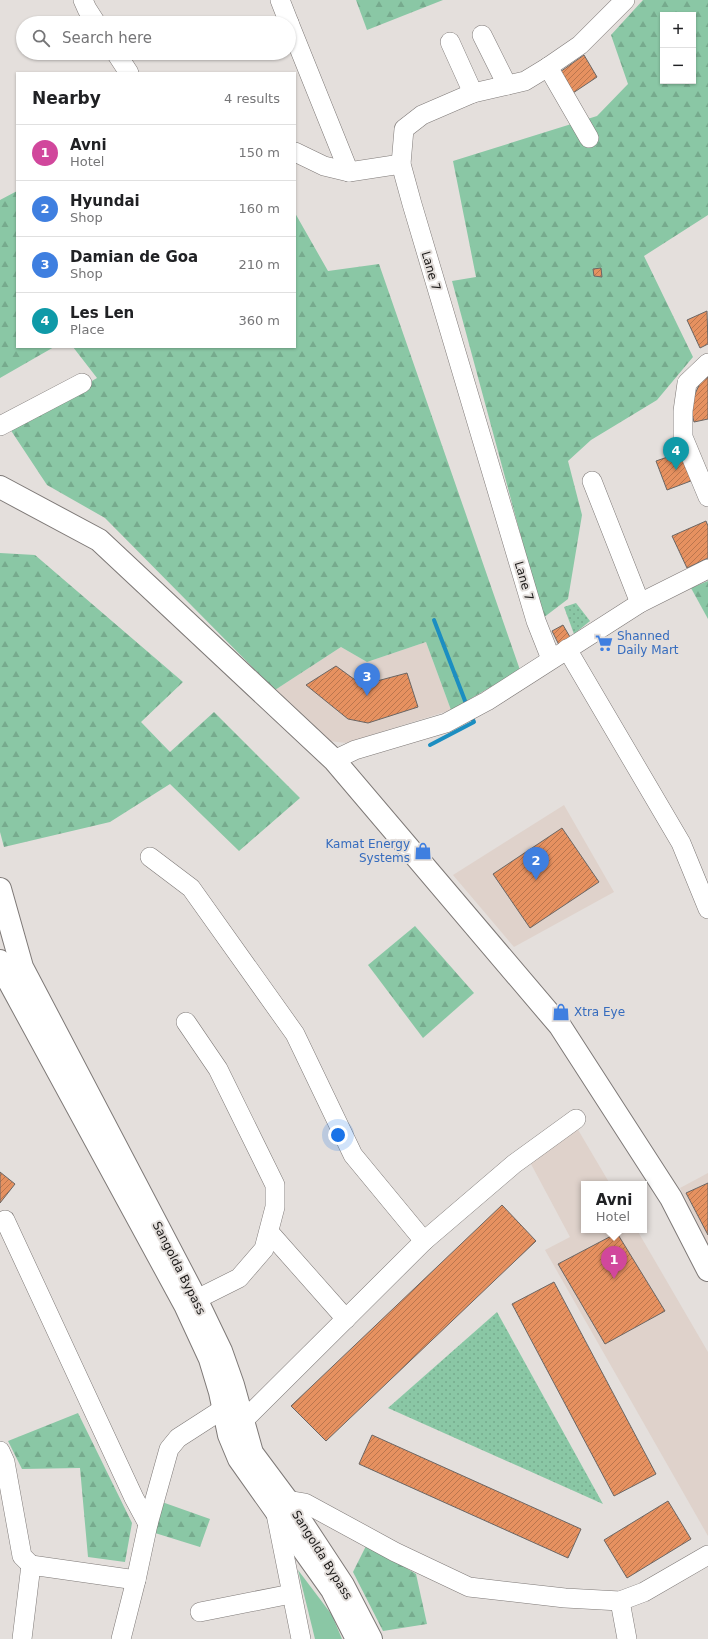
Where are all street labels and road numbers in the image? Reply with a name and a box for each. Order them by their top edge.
street label: Lane 7 [419,250,443,292]
street label: Lane 7 [512,560,536,602]
street label: Sangolda Bypass [150,1219,208,1317]
street label: Sangolda Bypass [289,1508,355,1602]

